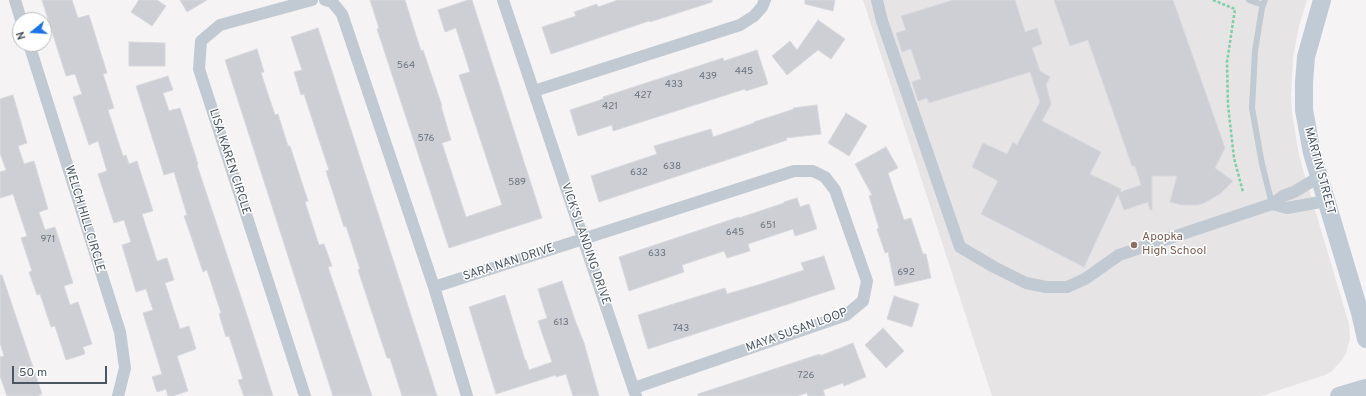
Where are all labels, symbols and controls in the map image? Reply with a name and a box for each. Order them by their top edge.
north arrow [12,12,52,52]
text: N [14,29,29,41]
house number: 564 [397,60,415,72]
house number: 445 [735,66,753,78]
house number: 439 [699,71,717,83]
house number: 433 [665,79,683,91]
house number: 427 [634,90,652,102]
house number: 421 [602,101,618,113]
street label: LISA KAREN CIRCLE [205,107,253,217]
street label: MARTIN STREET [1300,126,1338,216]
house number: 576 [418,133,434,145]
house number: 638 [663,161,681,173]
street label: WELCH HILL CIRCLE [61,164,107,274]
house number: 632 [630,167,648,179]
house number: 589 [508,177,526,189]
street label: VICK'S LANDING DRIVE [557,181,613,307]
house number: 651 [760,220,776,232]
house number: 645 [726,227,744,239]
place label: Apopka High School [1142,231,1206,259]
house number: 971 [41,234,55,246]
marker: Apopka High School [1129,240,1139,250]
street label: SARA NAN DRIVE [462,241,556,285]
house number: 633 [648,248,666,260]
house number: 692 [897,267,915,279]
street label: MAYA SUSAN LOOP [744,306,850,356]
house number: 613 [553,317,569,329]
house number: 743 [673,323,689,335]
scale bar [14,358,109,384]
text: 50 m [19,365,47,381]
house number: 726 [797,370,815,382]

